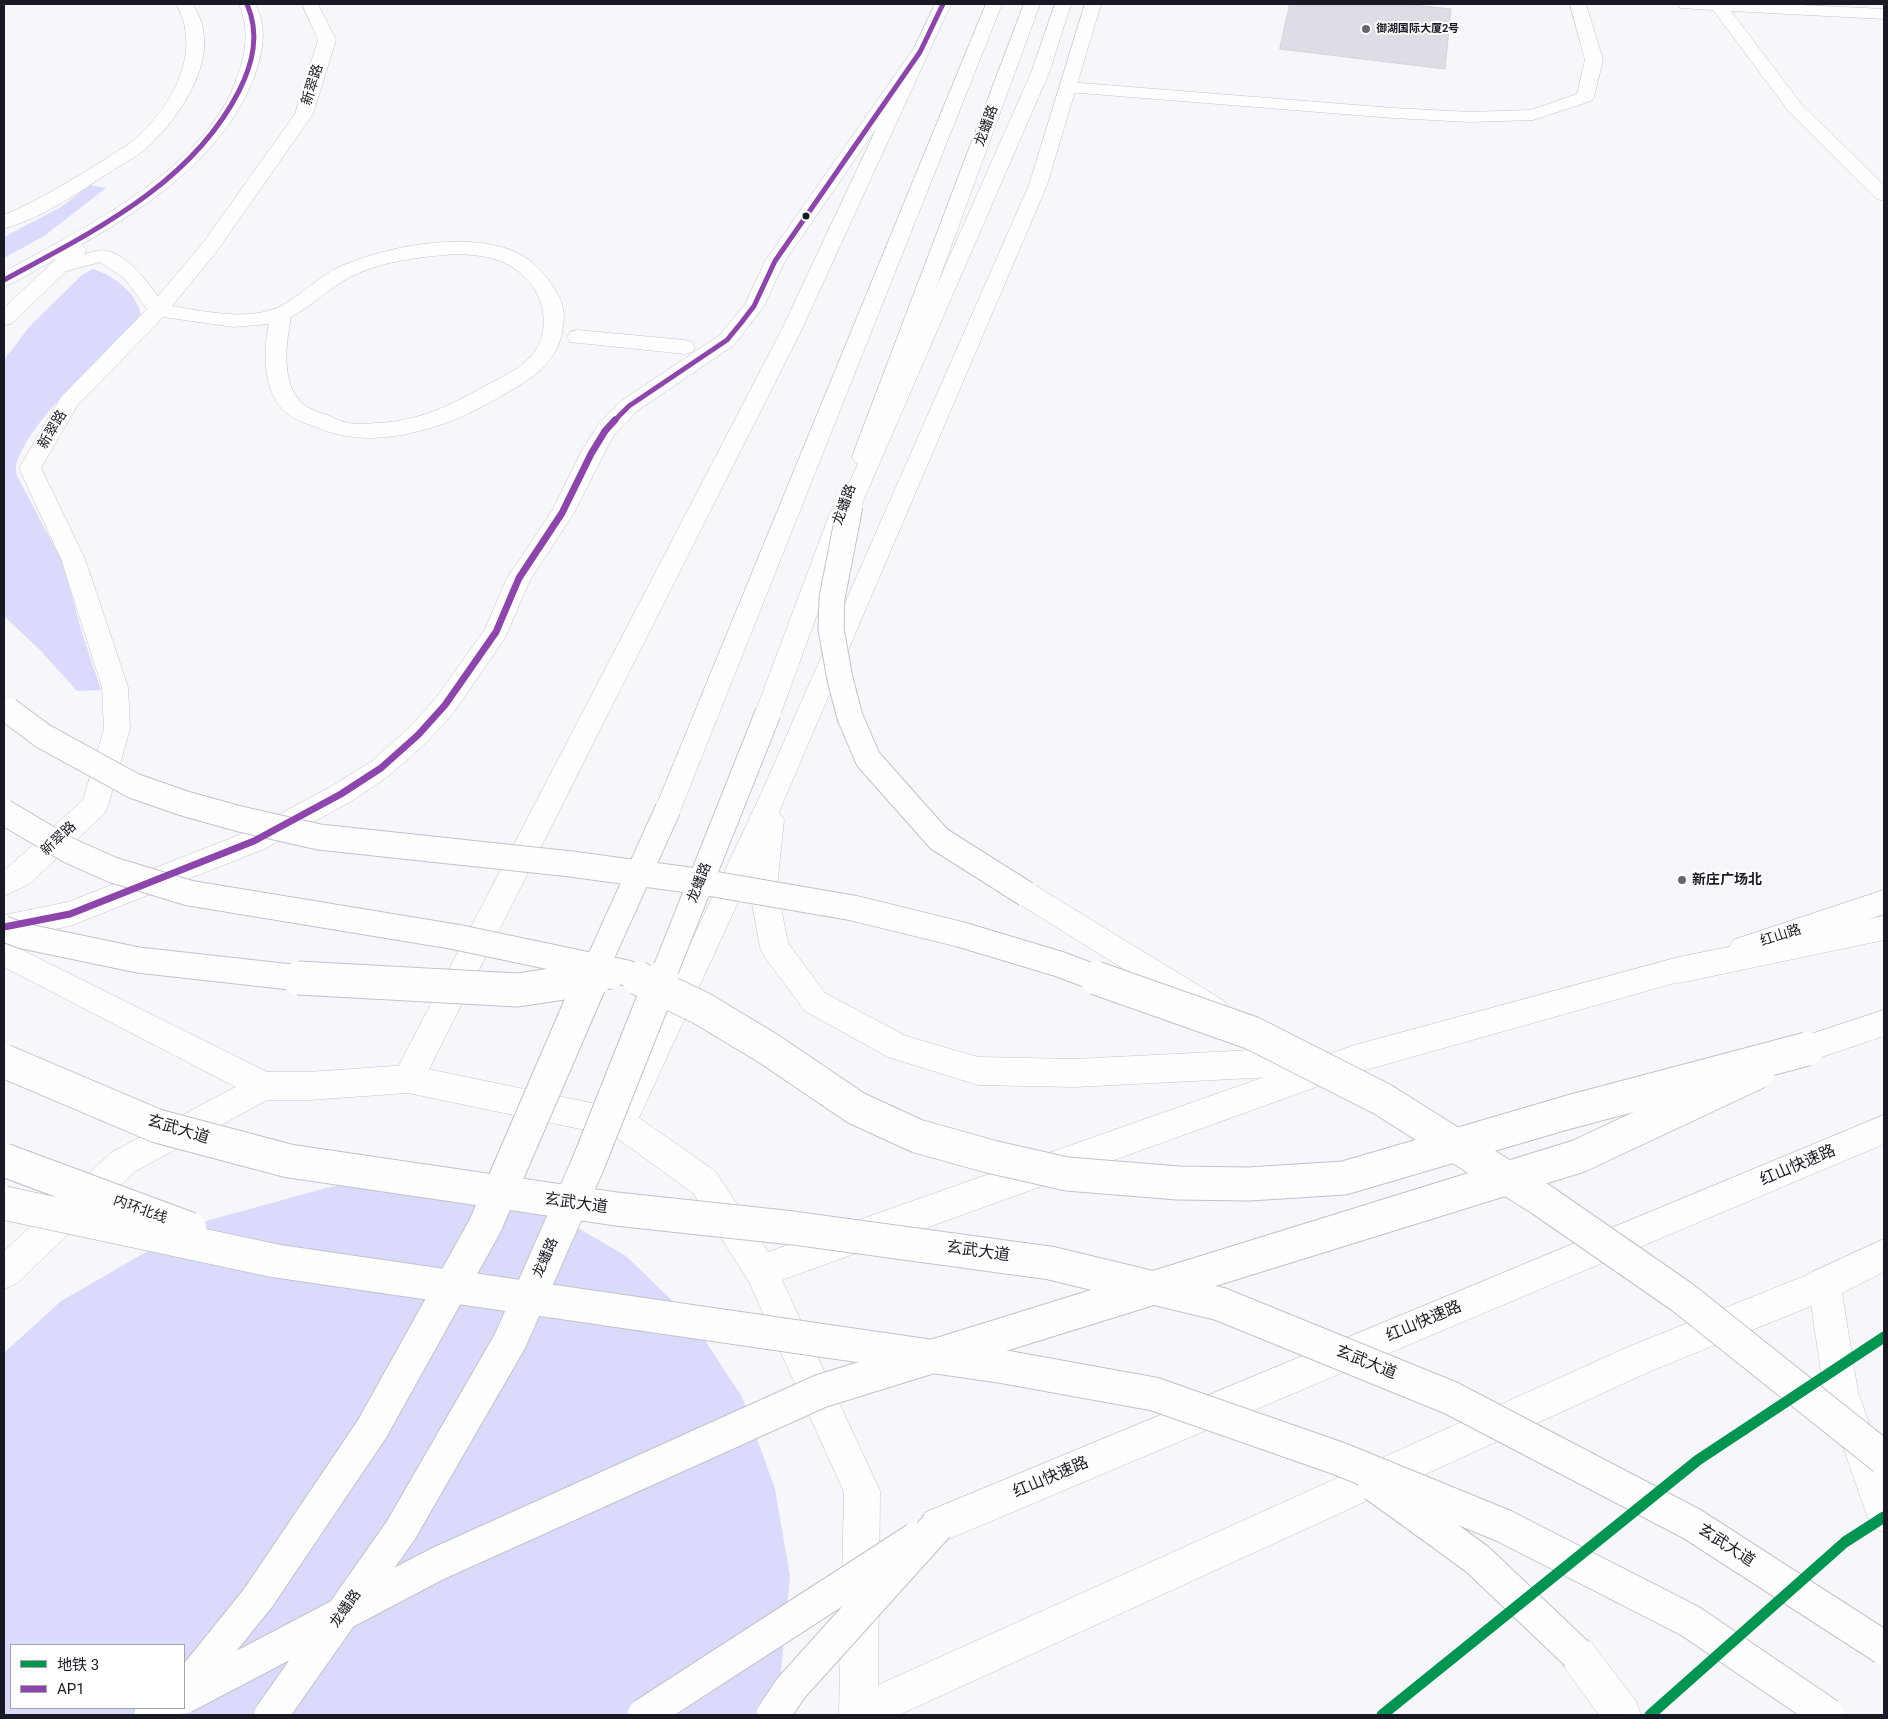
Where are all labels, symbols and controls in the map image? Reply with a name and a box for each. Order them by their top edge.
place label: 御湖国际大厦2号 [1376,22,1459,36]
marker: 御湖国际大厦2号 [1360,23,1372,35]
street label: 新翠路 [299,62,327,108]
street label: 龙蟠路 [972,103,1002,149]
unlabelled marker [801,211,811,221]
street label: 新翠路 [35,408,71,452]
street label: 龙蟠路 [830,482,860,528]
street label: 新翠路 [38,819,80,859]
street label: 龙蟠路 [684,860,716,906]
place label: 新庄广场北 [1692,872,1762,888]
marker: 新庄广场北 [1676,874,1688,886]
street label: 红山路 [1758,922,1804,950]
street label: 玄武大道 [145,1111,211,1149]
street label: 红山快速路 [1757,1142,1839,1190]
street label: 玄武大道 [543,1190,609,1218]
street label: 内环北线 [111,1193,169,1227]
street label: 龙蟠路 [530,1235,562,1281]
street label: 玄武大道 [945,1238,1011,1266]
street label: 红山快速路 [1383,1298,1465,1346]
street label: 玄武大道 [1333,1342,1399,1384]
street label: 红山快速路 [1010,1454,1092,1502]
street label: 玄武大道 [1694,1521,1758,1571]
street label: 龙蟠路 [327,1587,365,1631]
legend [10,1644,185,1709]
text: 地铁 3 [57,1656,99,1674]
text: AP1 [57,1680,85,1698]

